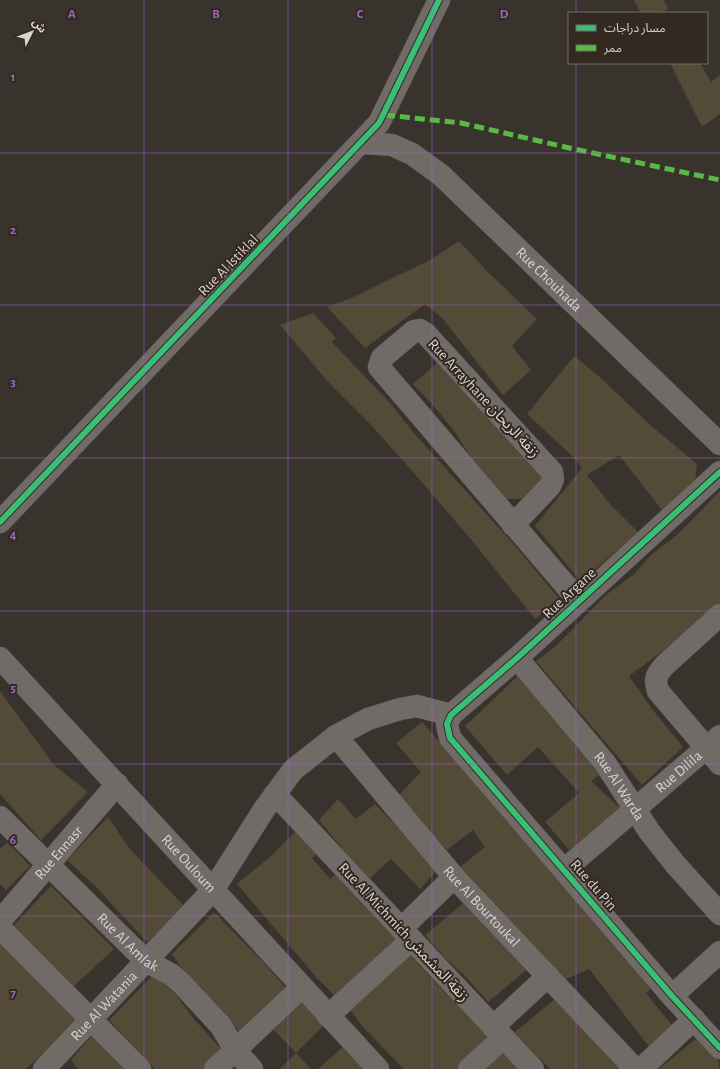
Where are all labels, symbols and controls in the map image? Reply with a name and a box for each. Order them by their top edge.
text: A [68,8,76,21]
text: B [212,8,220,21]
text: C [357,8,364,21]
text: D [500,8,509,21]
north arrow [12,12,52,52]
legend [568,12,708,64]
text: ش [29,16,48,36]
text: مسار دراجات [604,22,666,35]
text: ممر [603,42,622,55]
text: 1 [11,71,15,84]
text: 2 [10,224,16,237]
street label: Rue Al Istiklal [196,232,261,299]
street label: Rue Chouhada [513,245,585,315]
street label: Rue Arrayhane زنقة الريحان [424,336,542,461]
text: 3 [10,376,16,389]
text: 4 [10,529,17,542]
street label: Rue Argane [540,565,599,622]
text: 5 [10,682,16,695]
street label: Rue Dilila [653,748,705,796]
street label: Rue Al Warda [591,749,647,823]
street label: Rue Ennasr [32,823,86,882]
street label: Rue Ouloum [158,832,219,896]
text: 6 [10,834,16,847]
street label: Rue du Pin [568,857,620,914]
street label: Rue Al Michmich زنقة المشمش [335,860,472,1005]
street label: Rue Al Bourtoukal [440,863,522,950]
street label: Rue Al Amlak [94,910,161,974]
street label: Rue Al Watania [68,968,140,1044]
text: 7 [10,987,16,1000]

